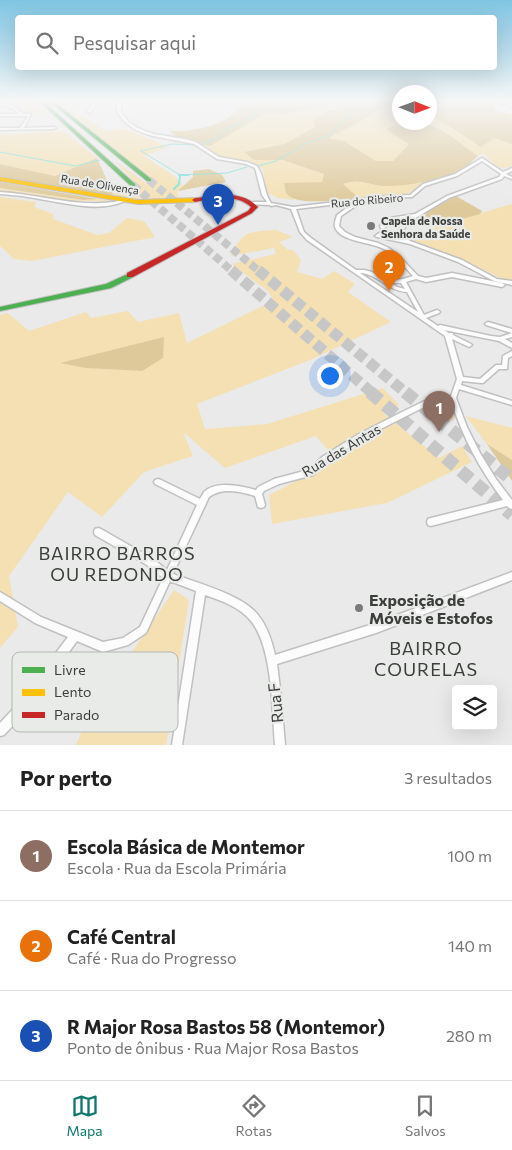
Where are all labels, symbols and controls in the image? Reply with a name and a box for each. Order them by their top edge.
search box [15,15,497,70]
icon: search [33,29,61,57]
text: Pesquisar aqui [73,31,196,54]
north arrow [392,85,437,130]
street label: Rua de Olivença [60,171,140,197]
pin: 3 [202,184,234,225]
street label: Rua do Ribeiro [330,190,404,210]
place label: Capela de Nossa Senhora da Saúde [381,214,470,240]
marker: Capela de Nossa Senhora da Saúde [365,220,377,232]
pin: 2 [373,250,405,291]
your location [317,363,343,389]
pin: 1 [423,391,455,432]
street label: Rua das Antas [299,420,383,480]
district label: BAIRRO BARROS OU REDONDO [38,542,196,585]
place label: Exposição de Móveis e Estofos [369,590,493,627]
marker: Exposição de Móveis e Estofos [353,602,365,614]
district label: BAIRRO COURELAS [374,637,478,680]
legend [12,652,178,732]
text: Livre [54,661,86,678]
street label: Rua F [263,682,287,724]
text: Lento [54,683,91,700]
map controls [452,685,497,730]
button: layers [452,685,497,730]
text: Parado [54,706,99,723]
text: Por perto [20,765,112,790]
text: 3 resultados [404,768,492,787]
text: Escola Básica de Montemor [67,835,305,858]
text: 1 [32,846,40,865]
text: 100 m [447,846,492,865]
text: Escola · Rua da Escola Primária [67,858,287,877]
text: Café Central [67,925,176,948]
text: 2 [31,936,41,955]
text: 140 m [448,936,492,955]
text: Café · Rua do Progresso [67,948,237,967]
text: R Major Rosa Bastos 58 (Montemor) [67,1015,385,1038]
text: 3 [31,1026,41,1045]
text: 280 m [446,1026,492,1045]
text: Ponto de ônibus · Rua Major Rosa Bastos [67,1038,359,1057]
tab: Mapa [66,1092,103,1139]
tab: Rotas [235,1092,272,1139]
tab: Salvos [405,1092,446,1139]

